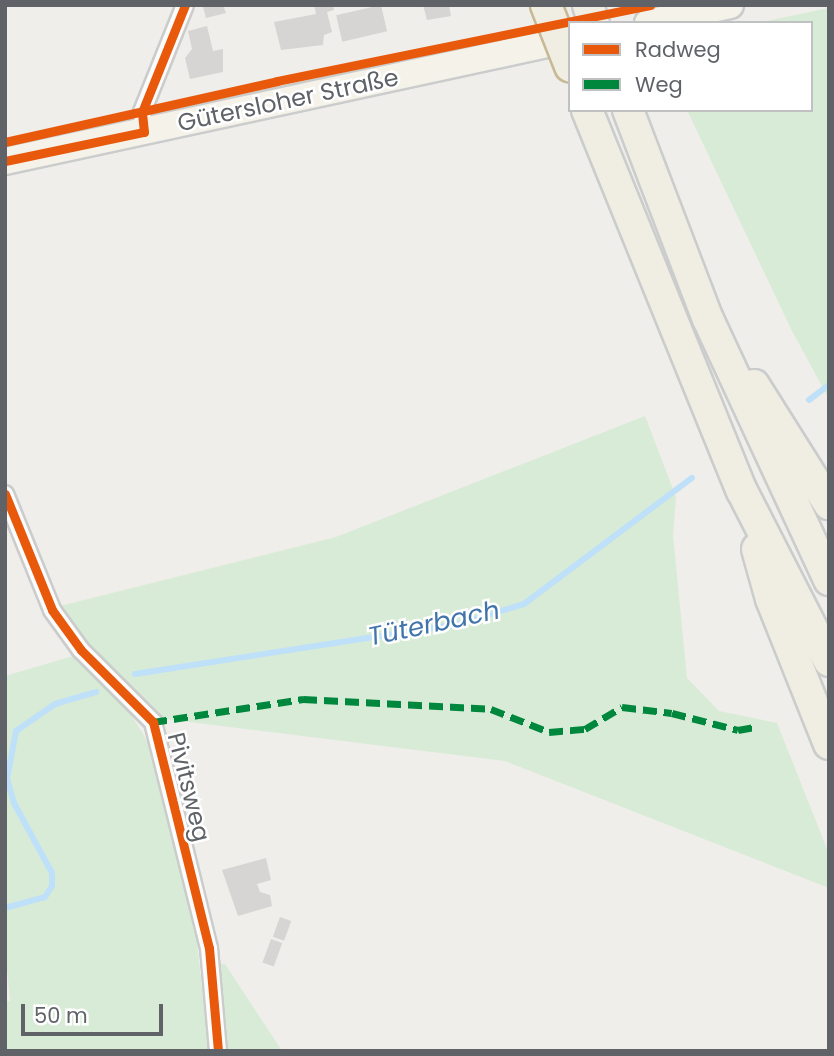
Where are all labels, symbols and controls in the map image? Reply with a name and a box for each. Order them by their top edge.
legend [568,21,813,112]
text: Radweg [635,35,721,64]
street label: Gütersloher Straße [175,63,401,137]
text: Weg [635,70,683,99]
water label: Tüterbach [365,595,503,653]
street label: Pivitsweg [162,730,216,844]
scale bar [24,990,166,1034]
text: 50 m [34,1001,88,1030]

